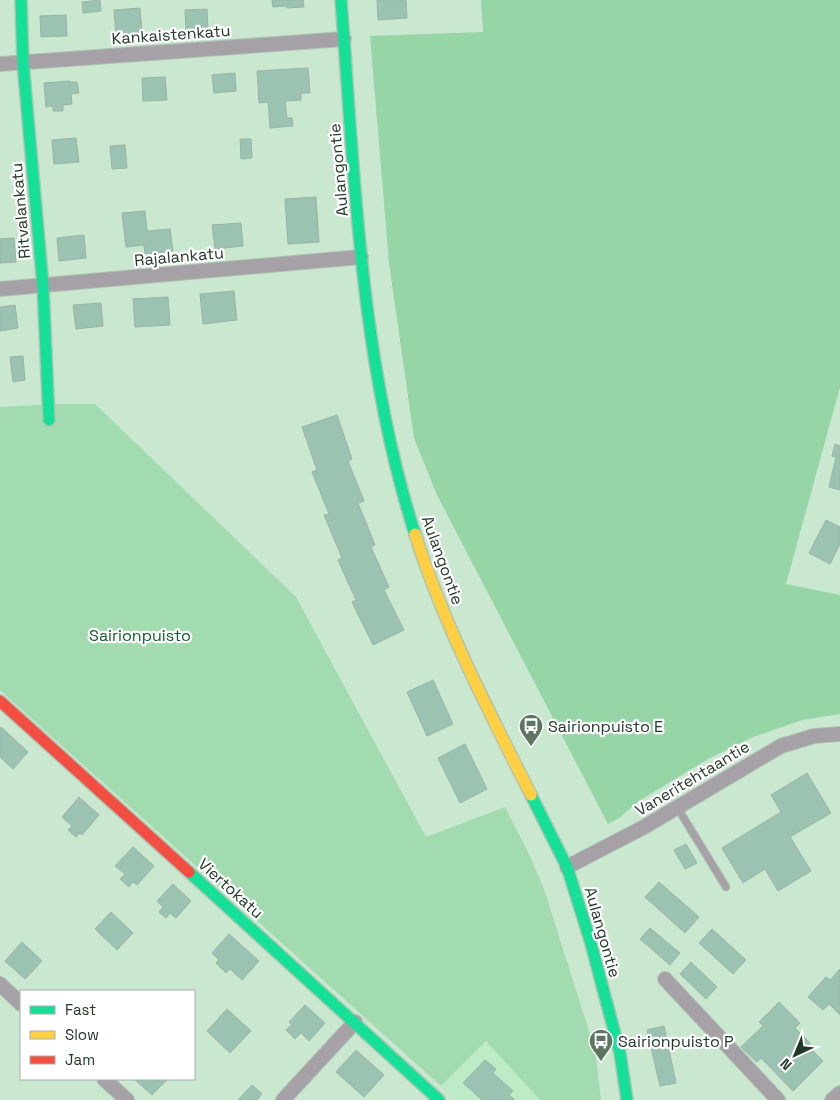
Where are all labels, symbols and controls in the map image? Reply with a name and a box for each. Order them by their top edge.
street label: Kankaistenkatu [111,20,231,49]
street label: Aulangontie [324,123,353,217]
street label: Ritvalankatu [6,162,35,260]
street label: Rajalankatu [133,242,225,271]
street label: Aulangontie [417,513,468,608]
park label: Sairionpuisto [89,625,191,646]
bus stop icon: Sairionpuisto E [518,713,544,747]
place label: Sairionpuisto E [548,716,663,737]
street label: Vaneritehtaantie [631,736,753,821]
street label: Viertokatu [194,854,268,923]
street label: Aulangontie [580,884,625,980]
legend [20,990,195,1080]
text: Fast [65,1000,96,1019]
text: Slow [65,1025,99,1044]
bus stop icon: Sairionpuisto P [588,1028,614,1062]
north arrow [770,1030,820,1080]
place label: Sairionpuisto P [618,1031,734,1052]
text: Jam [65,1050,95,1069]
text: N [776,1055,796,1074]

